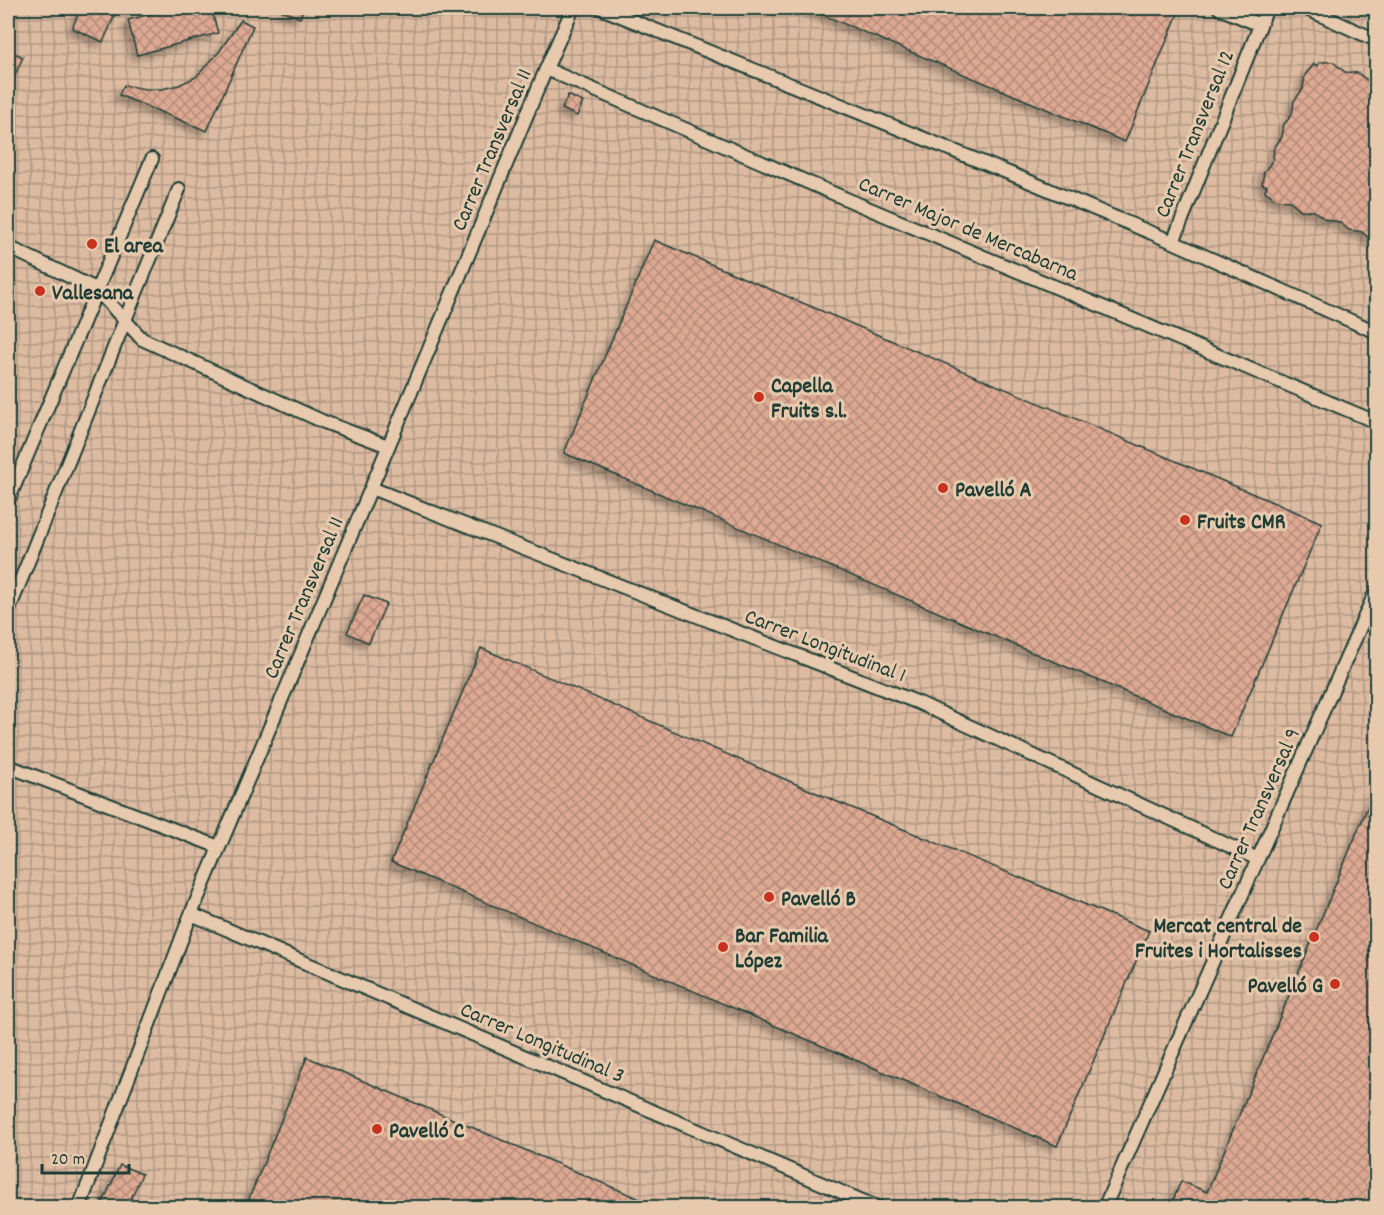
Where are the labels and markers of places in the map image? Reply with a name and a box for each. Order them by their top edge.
place label: El area [104,232,163,263]
marker: El area [85,237,99,251]
place label: Vallesana [52,279,134,310]
marker: Vallesana [33,284,47,298]
place label: Capella Fruits s.l. [771,372,847,428]
marker: Capella Fruits s.l. [752,390,766,404]
place label: Pavelló A [955,476,1031,507]
marker: Pavelló A [936,481,950,495]
place label: Fruits CMR [1197,508,1286,539]
marker: Fruits CMR [1178,513,1192,527]
place label: Pavelló B [781,885,856,916]
marker: Pavelló B [762,890,776,904]
place label: Mercat central de Fruites i Hortalisses [1135,912,1302,968]
place label: Bar Familia López [735,922,828,978]
marker: Mercat central de Fruites i Hortalisses [1307,930,1321,944]
marker: Bar Familia López [716,940,730,954]
place label: Pavelló G [1247,972,1323,1003]
marker: Pavelló G [1328,977,1342,991]
place label: Pavelló C [389,1117,464,1148]
marker: Pavelló C [370,1122,384,1136]

